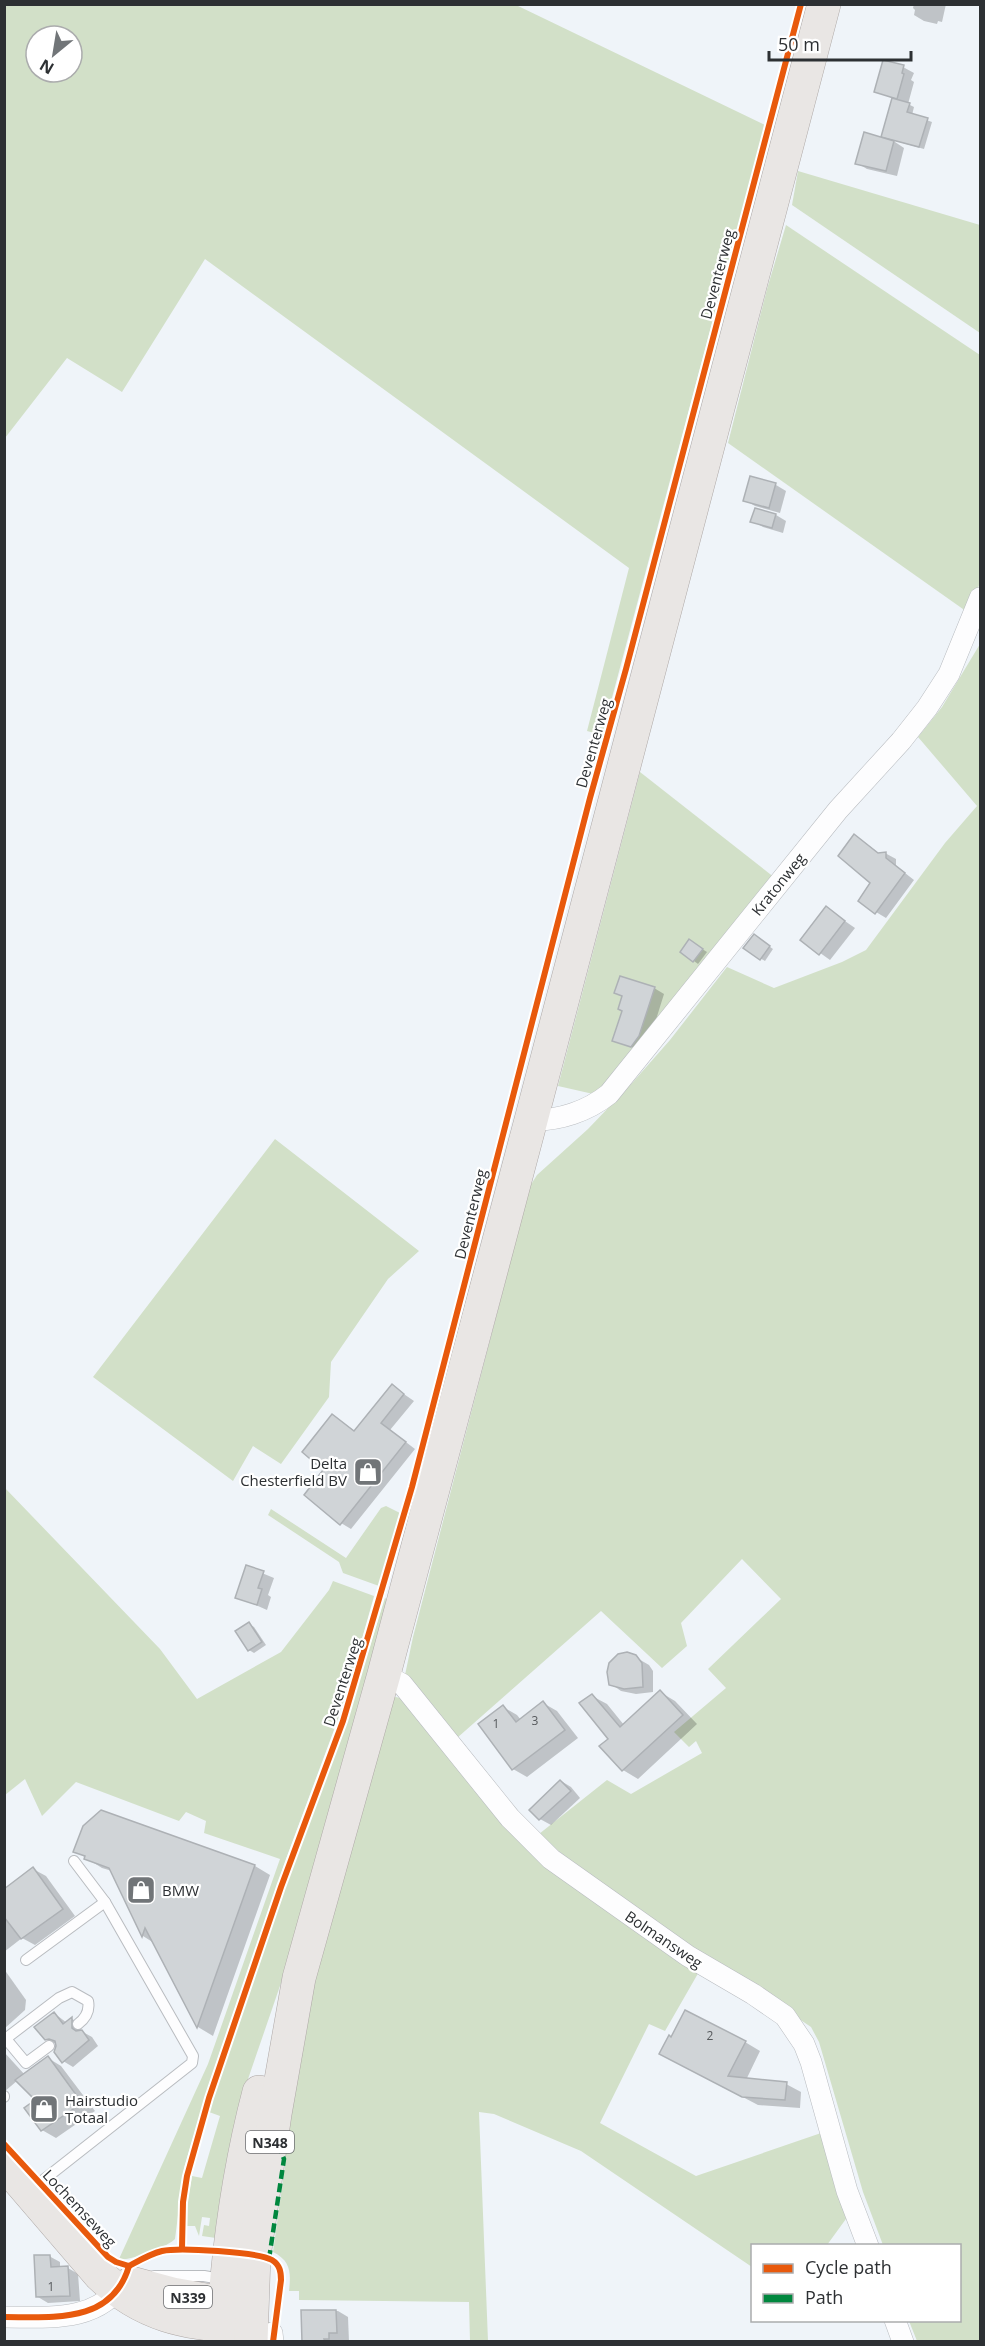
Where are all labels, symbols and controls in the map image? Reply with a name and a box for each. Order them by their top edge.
north arrow [24,24,84,84]
scale bar [769,24,912,62]
text: 50 m [778,32,820,56]
text: N [35,54,58,80]
street label: Deventerweg [695,227,739,321]
street label: Deventerweg [571,696,615,790]
street label: Kratonweg [746,848,810,920]
street label: Deventerweg [449,1167,491,1261]
place label: Delta Chesterfield BV [240,1453,347,1490]
shop icon: Delta Chesterfield BV [352,1456,384,1488]
street label: Deventerweg [318,1635,366,1729]
house number: 3 [532,1712,539,1729]
house number: 1 [493,1715,499,1732]
shop icon: BMW [125,1874,157,1906]
place label: BMW [162,1880,199,1900]
street label: Bolmansweg [621,1906,707,1972]
house number: 2 [707,2027,714,2044]
place label: Hairstudio Totaal [65,2090,138,2127]
shop icon: Hairstudio Totaal [28,2093,60,2125]
road number: N348 [246,2131,294,2153]
street label: Lochemseweg [39,2165,121,2251]
legend [751,2244,961,2322]
text: Cycle path [805,2255,892,2279]
house number: 1 [48,2278,54,2295]
text: Path [805,2285,843,2309]
road number: N339 [164,2286,212,2308]

